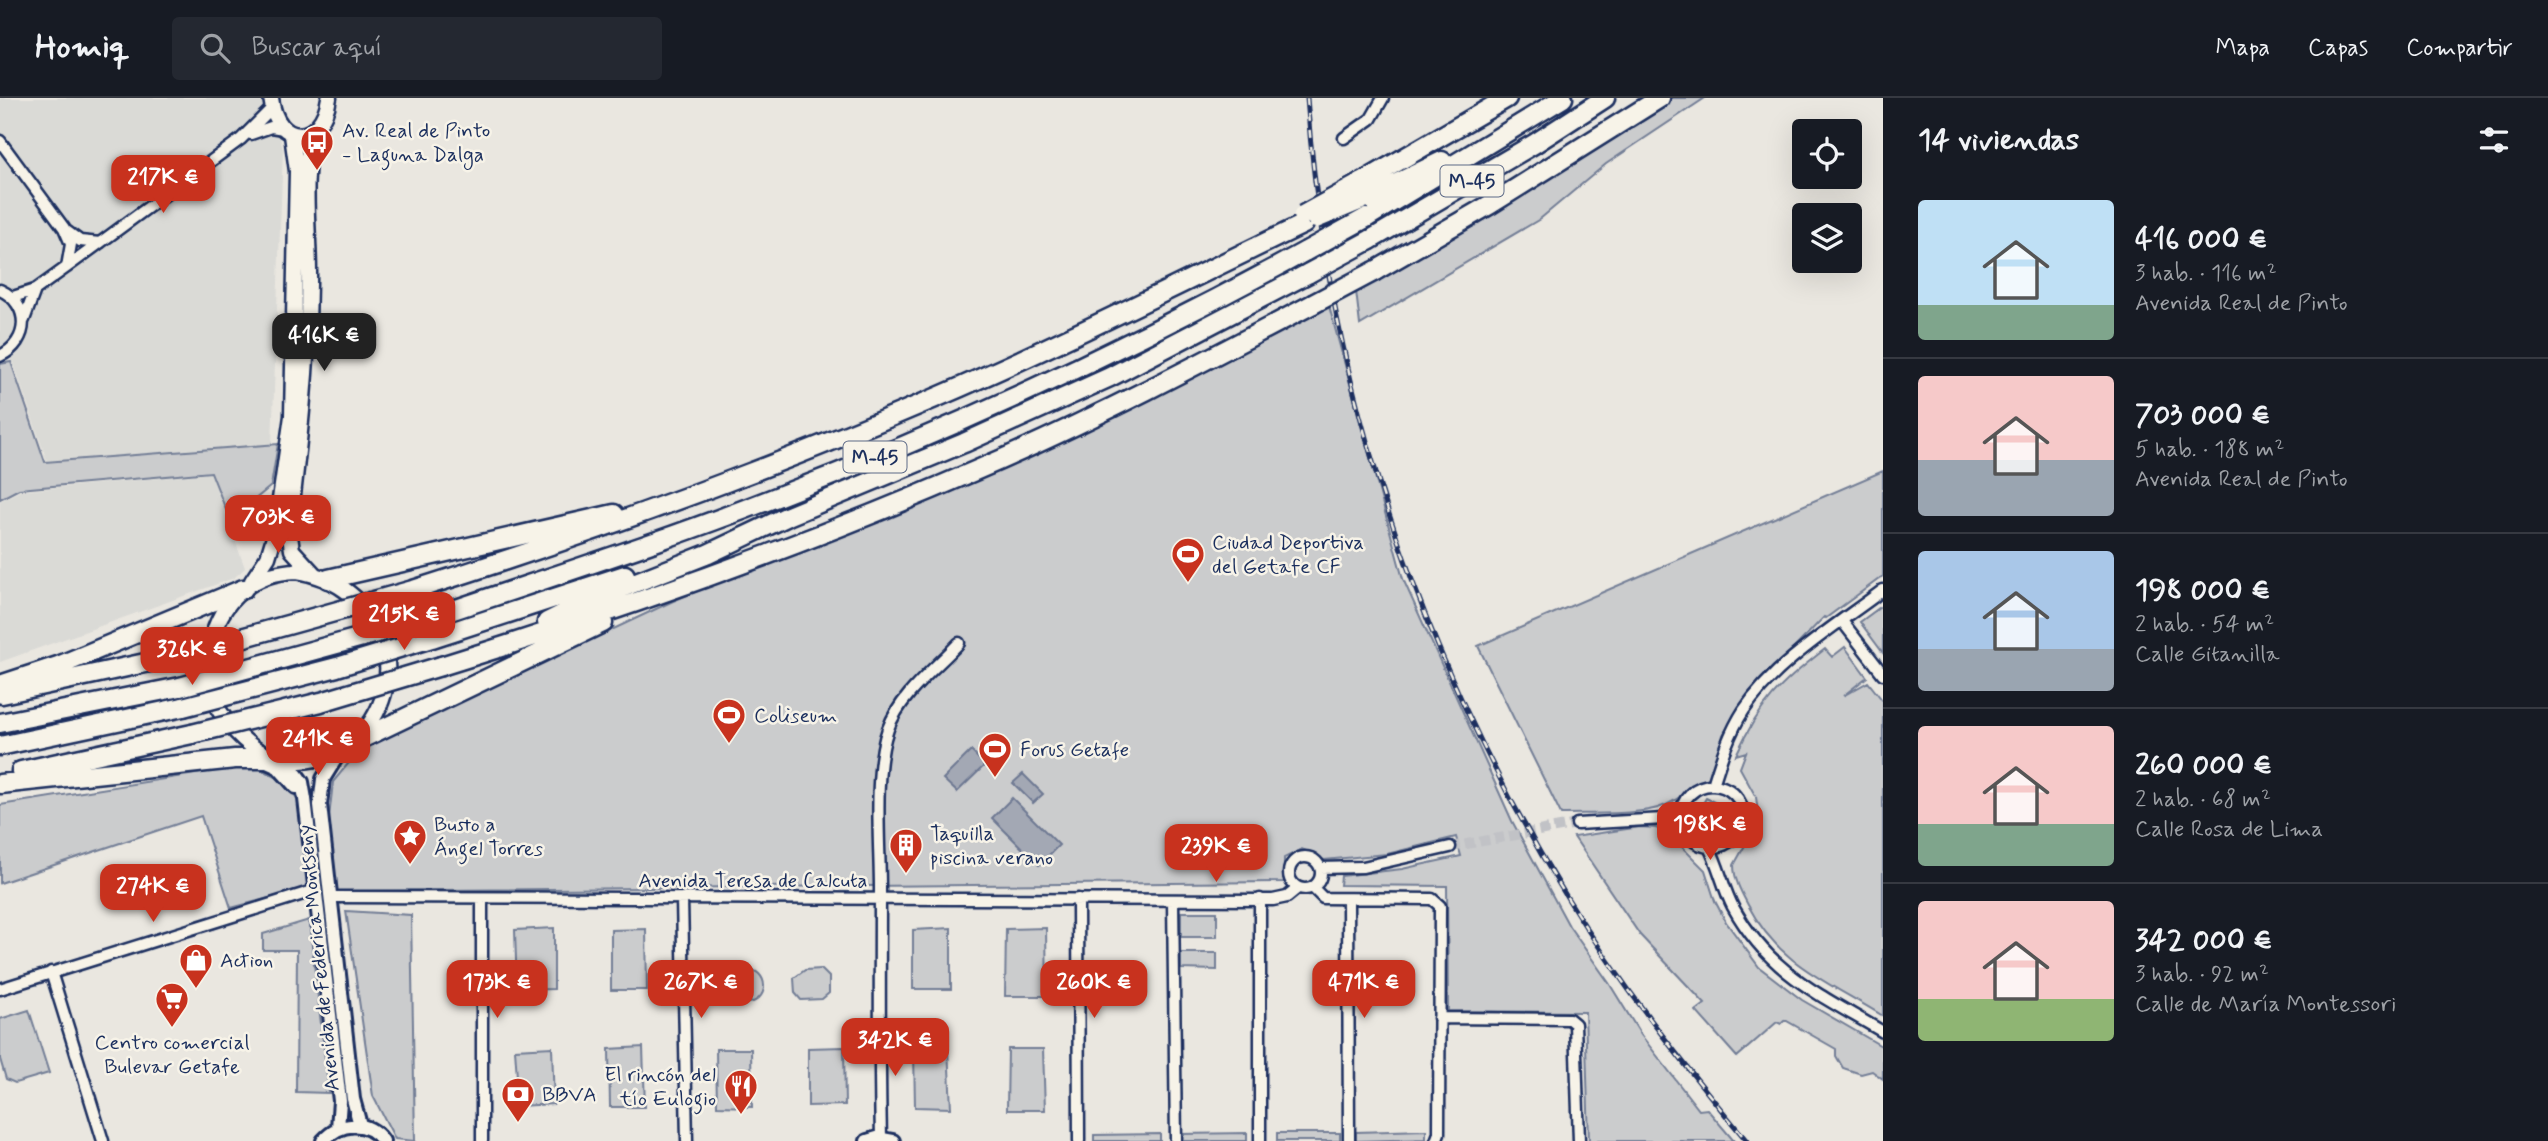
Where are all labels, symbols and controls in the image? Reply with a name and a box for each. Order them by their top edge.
search box [172,17,662,80]
text: Homiq [35,26,130,70]
icon: search [196,29,234,67]
text: Buscar aquí [252,31,382,65]
text: Mapa [2215,33,2270,64]
text: Capas [2308,33,2368,64]
text: Compartir [2406,33,2513,64]
place label: Av. Real de Pinto - Laguna Dalga [342,117,490,171]
map controls [1792,119,1862,273]
button: locate [1792,119,1862,189]
text: 14 viviendas [1918,121,2079,160]
icon: filters [2475,121,2513,159]
bus stop icon: Av. Real de Pinto - Laguna Dalga [298,123,336,172]
pin: 217K € [106,156,220,215]
text: 217K € [127,163,199,193]
road number: M-45 [1440,166,1504,197]
button: layers [1792,203,1862,273]
text: 416 000 € [2135,220,2267,259]
icon: home [1974,228,2058,312]
text: 3 hab. · 116 m² [2135,259,2277,289]
text: Avenida Real de Pinto [2135,289,2348,319]
pin: 416K € [267,314,381,373]
text: 416K € [288,321,360,351]
text: 703 000 € [2135,396,2270,435]
icon: home [1974,404,2058,488]
text: 5 hab. · 188 m² [2135,435,2284,465]
road number: M-45 [844,442,906,472]
text: Avenida Real de Pinto [2135,465,2348,495]
pin: 703K € [221,496,335,555]
text: 703K € [241,503,315,533]
place label: Ciudad Deportiva del Getafe CF [1212,529,1364,581]
sports icon: Ciudad Deportiva del Getafe CF [1169,535,1207,584]
text: 198 000 € [2135,571,2270,610]
icon: home [1974,579,2058,663]
pin: 215K € [347,592,461,652]
text: 215K € [368,600,440,630]
text: 2 hab. · 54 m² [2135,610,2274,640]
pin: 326K € [135,628,249,687]
text: 326K € [157,635,227,665]
text: Calle Gitanilla [2135,640,2280,670]
sports icon: Coliseum [710,696,748,745]
place label: Coliseum [754,702,837,730]
pin: 241K € [261,718,375,777]
text: 241K € [282,725,354,755]
sports icon: Forus Getafe [976,730,1014,779]
place label: Forus Getafe [1020,736,1129,764]
text: 260 000 € [2135,746,2272,785]
icon: home [1974,754,2058,838]
text: 2 hab. · 68 m² [2135,785,2271,815]
pin: 198K € [1653,802,1767,862]
text: 198K € [1673,810,1747,840]
place label: Busto a Ángel Torres [434,811,543,865]
text: Calle Rosa de Lima [2135,815,2323,845]
place icon: Busto a Ángel Torres [391,817,429,866]
place label: Taquilla piscina verano [930,820,1053,872]
street label: Avenida de Federica Montseny [291,823,347,1093]
pin: 239K € [1159,824,1273,884]
building icon: Taquilla piscina verano [887,826,925,875]
text: 239K € [1181,832,1251,862]
pin: 274K € [96,864,210,924]
street label: Avenida Teresa de Calcuta [638,867,868,895]
text: 274K € [116,872,190,902]
text: 342 000 € [2135,921,2273,960]
icon: home [1974,929,2058,1013]
shop icon: Action [177,941,215,990]
place label: Action [220,947,273,975]
pin: 173K € [440,960,554,1020]
pin: 267K € [644,960,758,1020]
pin: 260K € [1037,960,1151,1020]
pin: 471K € [1307,960,1421,1020]
text: 3 hab. · 92 m² [2135,960,2269,990]
text: 173K € [463,968,531,998]
text: 267K € [664,968,738,998]
text: 260K € [1056,968,1132,998]
text: 471K € [1328,968,1400,998]
supermarket icon: Centro comercial Bulevar Getafe [153,980,191,1029]
text: Calle de María Montessori [2135,990,2396,1020]
pin: 342K € [838,1018,952,1078]
text: 342K € [857,1026,933,1056]
place label: Centro comercial Bulevar Getafe [94,1029,250,1081]
place label: El rincón del tío Eulogio [604,1061,716,1115]
restaurant icon: El rincón del tío Eulogio [722,1067,760,1116]
bank icon: BBVA [499,1075,537,1124]
place label: BBVA [542,1081,597,1109]

